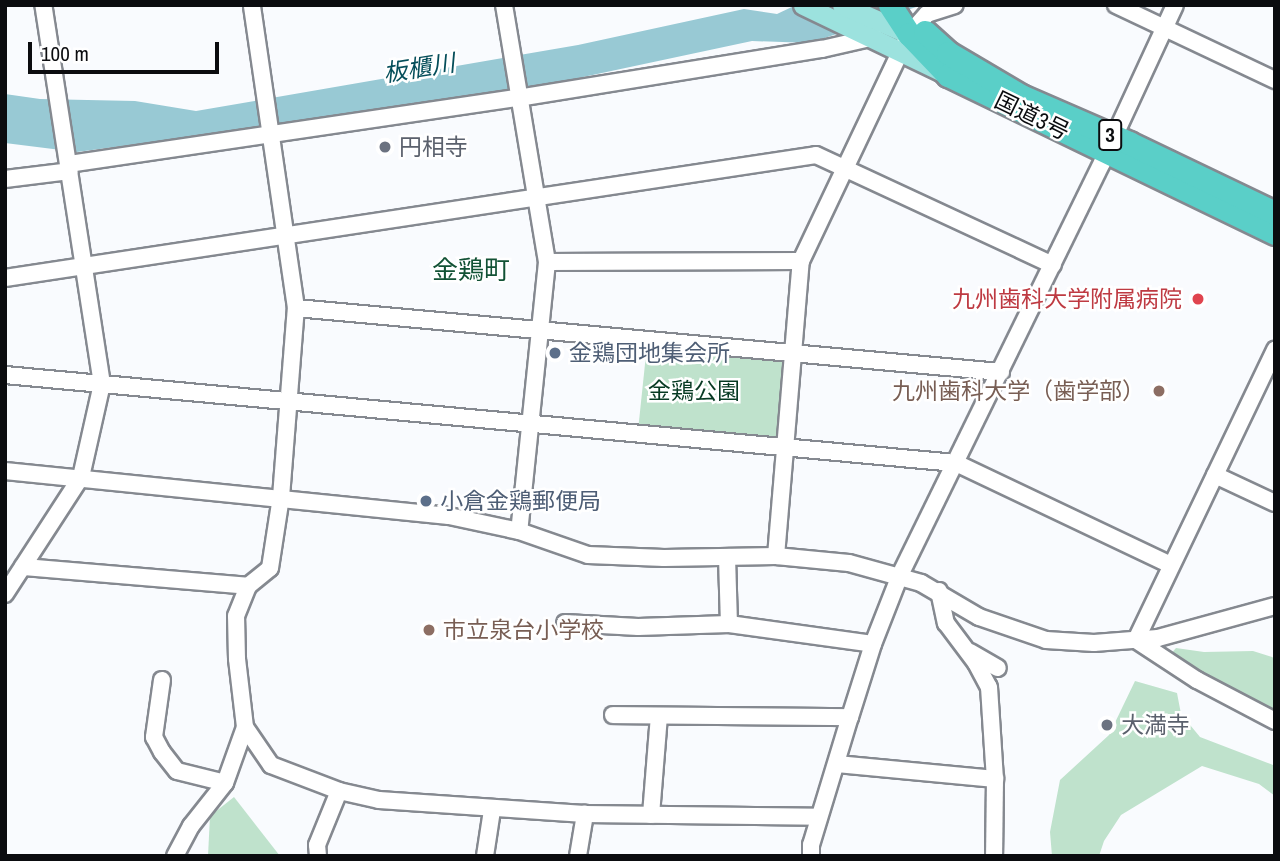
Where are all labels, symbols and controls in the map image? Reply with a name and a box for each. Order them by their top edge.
scale bar [32,28,222,72]
text: 100 m [41,39,89,68]
water label: 板櫃川 [381,48,457,88]
street label: 国道3号 [990,86,1074,146]
road number: 3 [1098,118,1122,152]
place label: 円相寺 [399,133,468,161]
marker: 円相寺 [377,139,393,155]
district label: 金鶏町 [432,254,510,286]
place label: 九州歯科大学附属病院 [952,285,1182,313]
marker: 九州歯科大学附属病院 [1188,289,1208,309]
place label: 金鶏団地集会所 [569,339,730,367]
marker: 金鶏団地集会所 [547,345,563,361]
park label: 金鶏公園 [648,377,740,405]
place label: 九州歯科大学（歯学部） [892,377,1145,405]
marker: 九州歯科大学（歯学部） [1151,383,1167,399]
place label: 小倉金鶏郵便局 [440,487,601,515]
marker: 小倉金鶏郵便局 [418,493,434,509]
place label: 市立泉台小学校 [443,616,604,644]
marker: 市立泉台小学校 [421,622,437,638]
place label: 大満寺 [1121,711,1190,739]
marker: 大満寺 [1099,717,1115,733]

